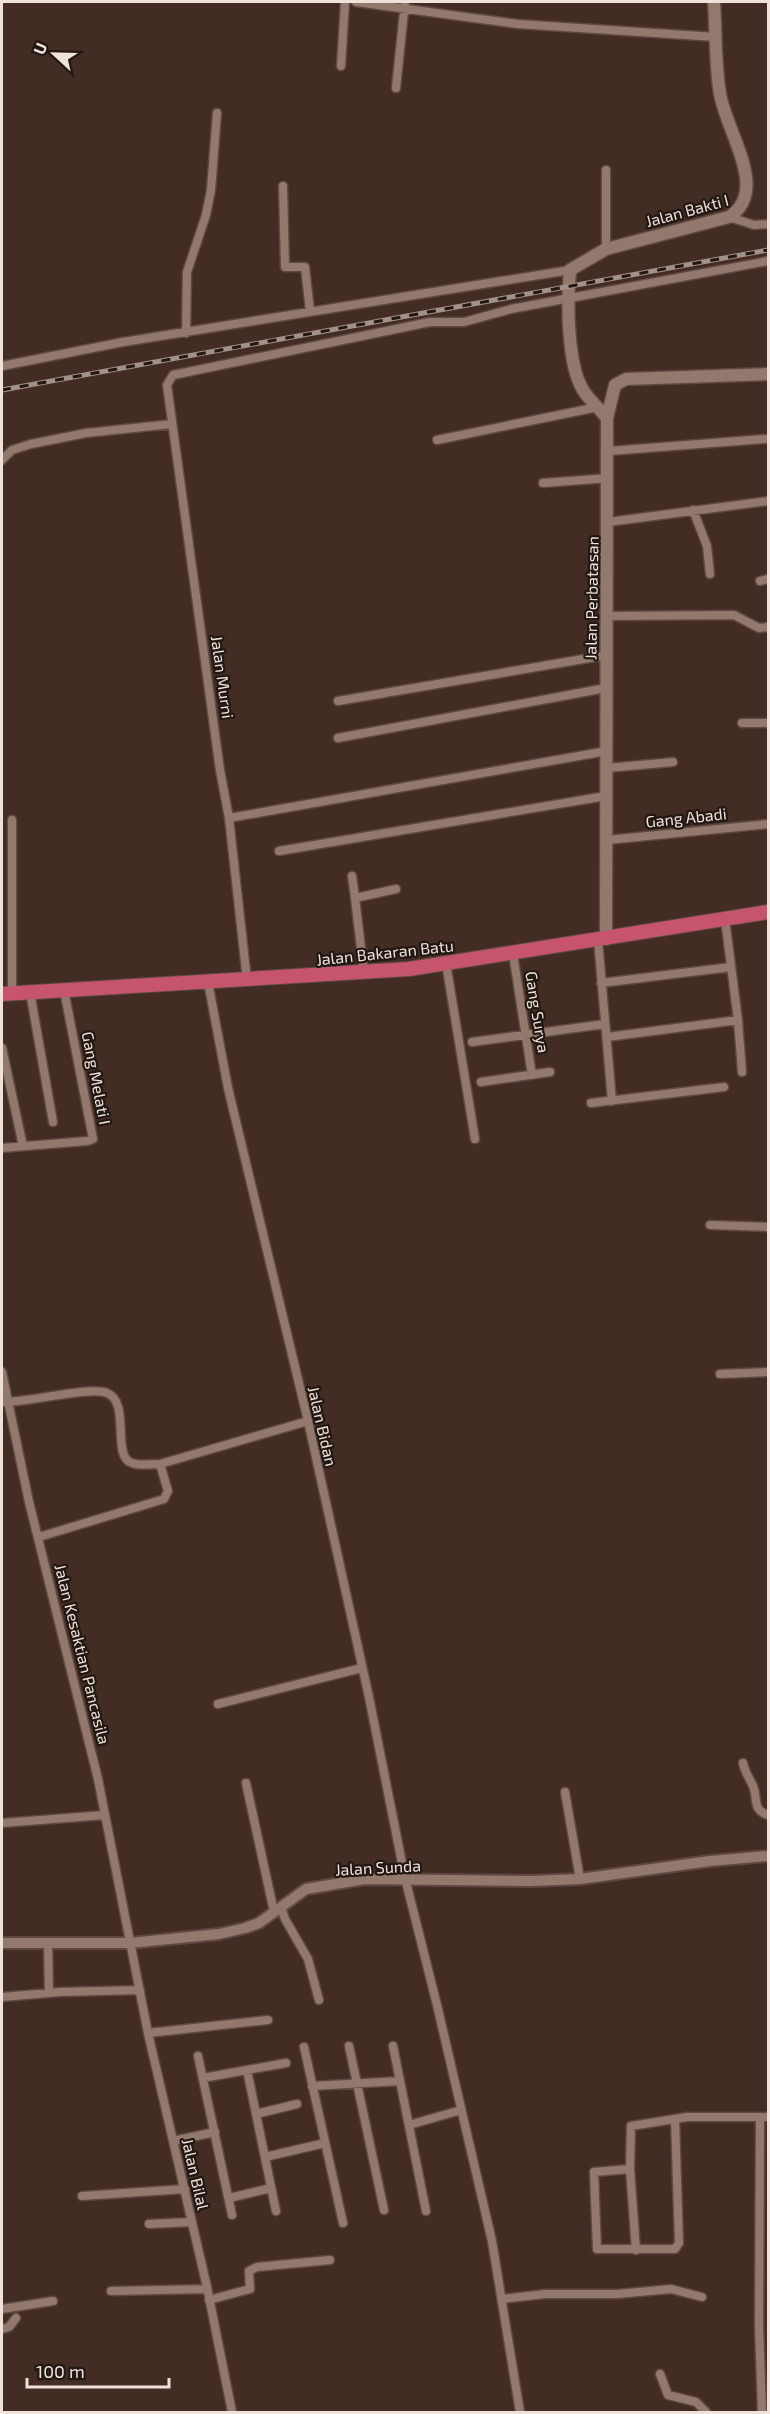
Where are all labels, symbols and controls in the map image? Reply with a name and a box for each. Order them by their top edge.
north arrow [24,24,84,84]
text: U [29,40,50,57]
street label: Jalan Bakti I [643,190,731,230]
street label: Jalan Perbatasan [580,536,602,660]
street label: Jalan Murni [208,634,238,720]
street label: Gang Abadi [645,803,727,831]
street label: Jalan Bakaran Batu [315,935,455,969]
street label: Gang Surya [522,970,554,1054]
street label: Gang Melati I [79,1030,115,1126]
street label: Jalan Bidan [305,1384,341,1468]
street label: Jalan Kesaktian Pancasila [51,1562,115,1746]
street label: Jalan Sunda [335,1855,421,1879]
street label: Jalan Bilal [179,2136,213,2212]
scale bar [27,2351,170,2389]
text: 100 m [36,2360,85,2382]

